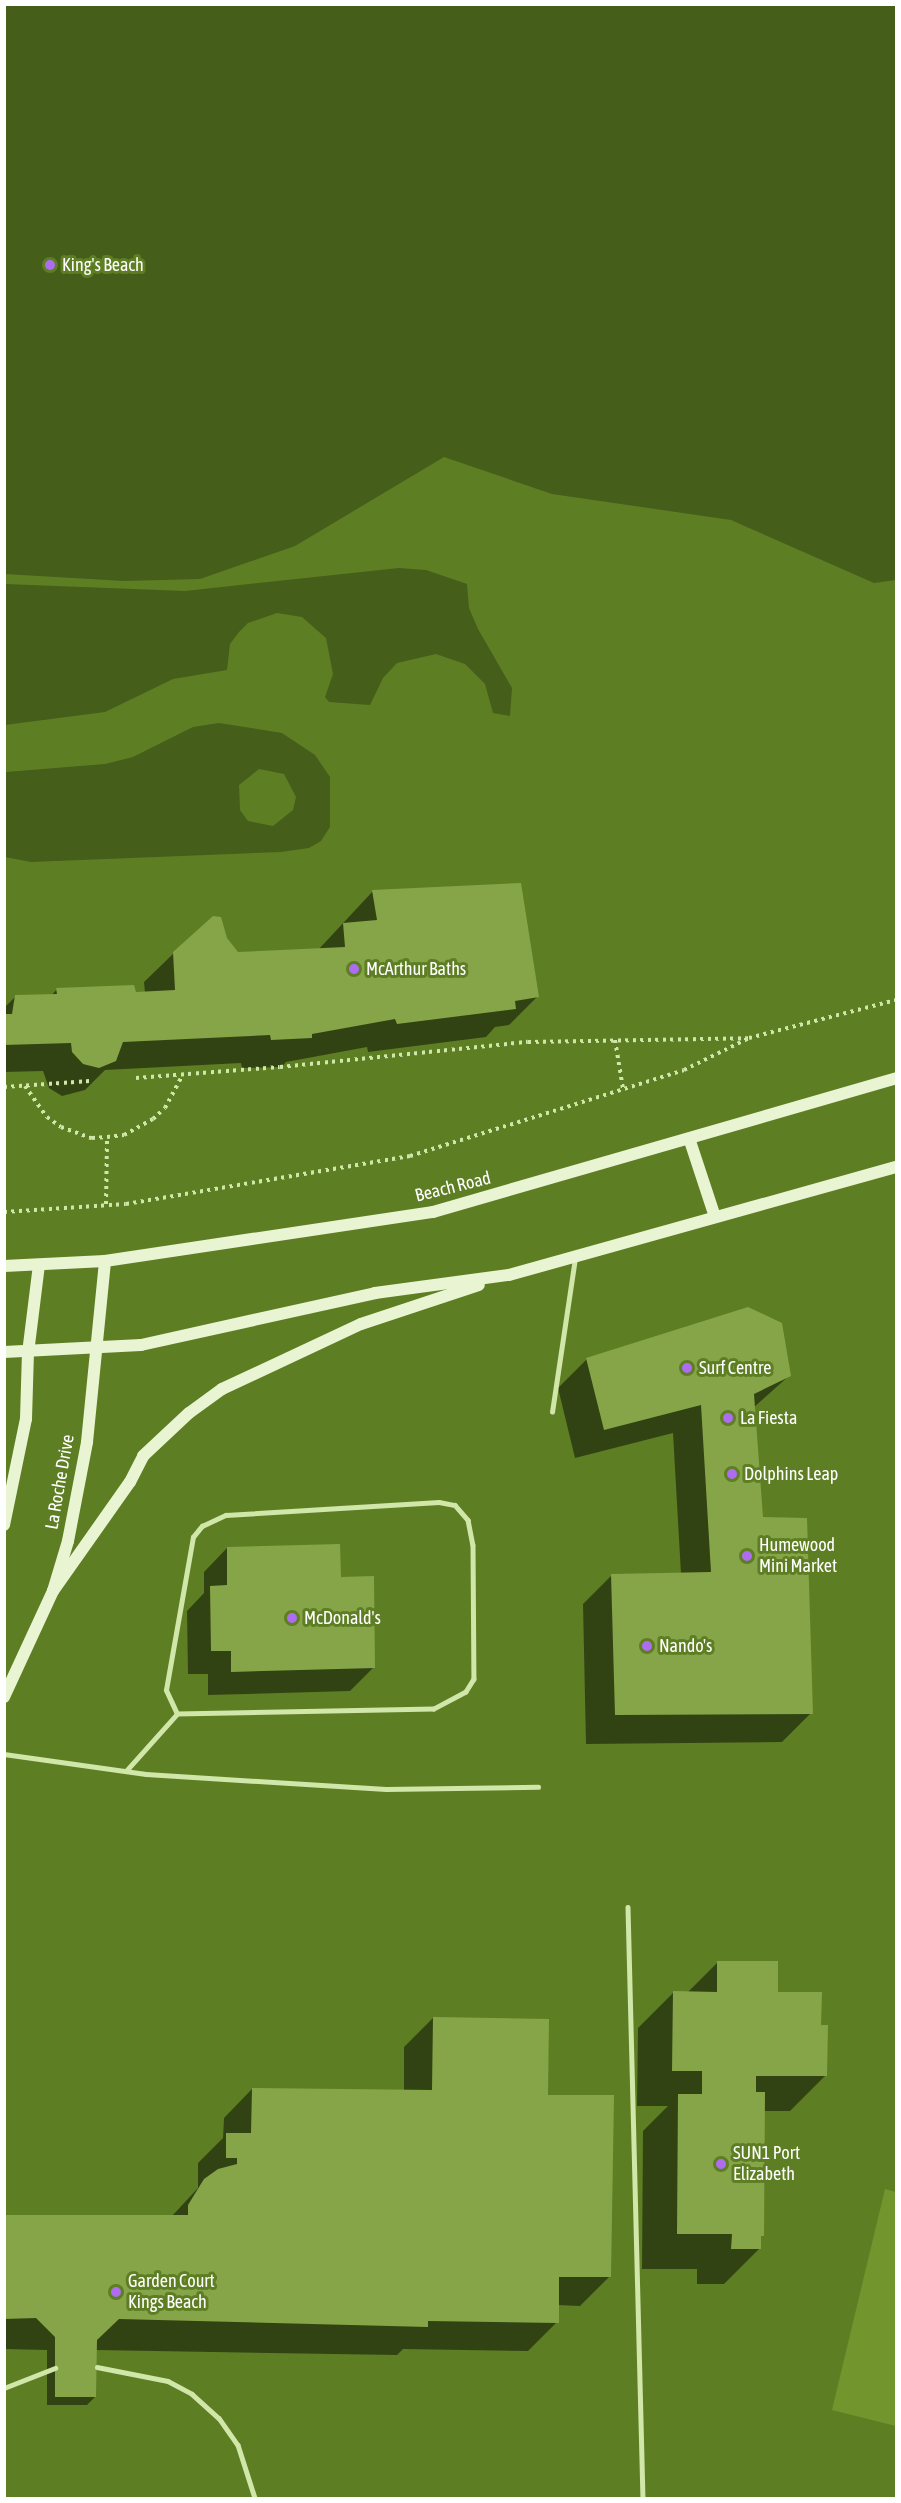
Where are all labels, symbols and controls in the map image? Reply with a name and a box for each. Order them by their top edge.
place label: King's Beach [62,254,144,276]
marker: King's Beach [43,258,57,272]
place label: McArthur Baths [366,958,466,980]
marker: McArthur Baths [347,962,361,976]
street label: Beach Road [413,1167,493,1207]
place label: Surf Centre [699,1357,771,1379]
marker: Surf Centre [680,1361,694,1375]
place label: La Fiesta [740,1407,797,1429]
marker: La Fiesta [721,1411,735,1425]
street label: La Roche Drive [41,1433,79,1531]
place label: Dolphins Leap [744,1463,838,1485]
marker: Dolphins Leap [725,1467,739,1481]
place label: Humewood Mini Market [759,1535,837,1578]
marker: Humewood Mini Market [740,1549,754,1563]
place label: McDonald's [304,1607,381,1629]
marker: McDonald's [285,1611,299,1625]
place label: Nando's [659,1635,712,1657]
marker: Nando's [640,1639,654,1653]
place label: SUN1 Port Elizabeth [733,2143,800,2186]
marker: SUN1 Port Elizabeth [714,2157,728,2171]
place label: Garden Court Kings Beach [128,2271,215,2314]
marker: Garden Court Kings Beach [109,2285,123,2299]

